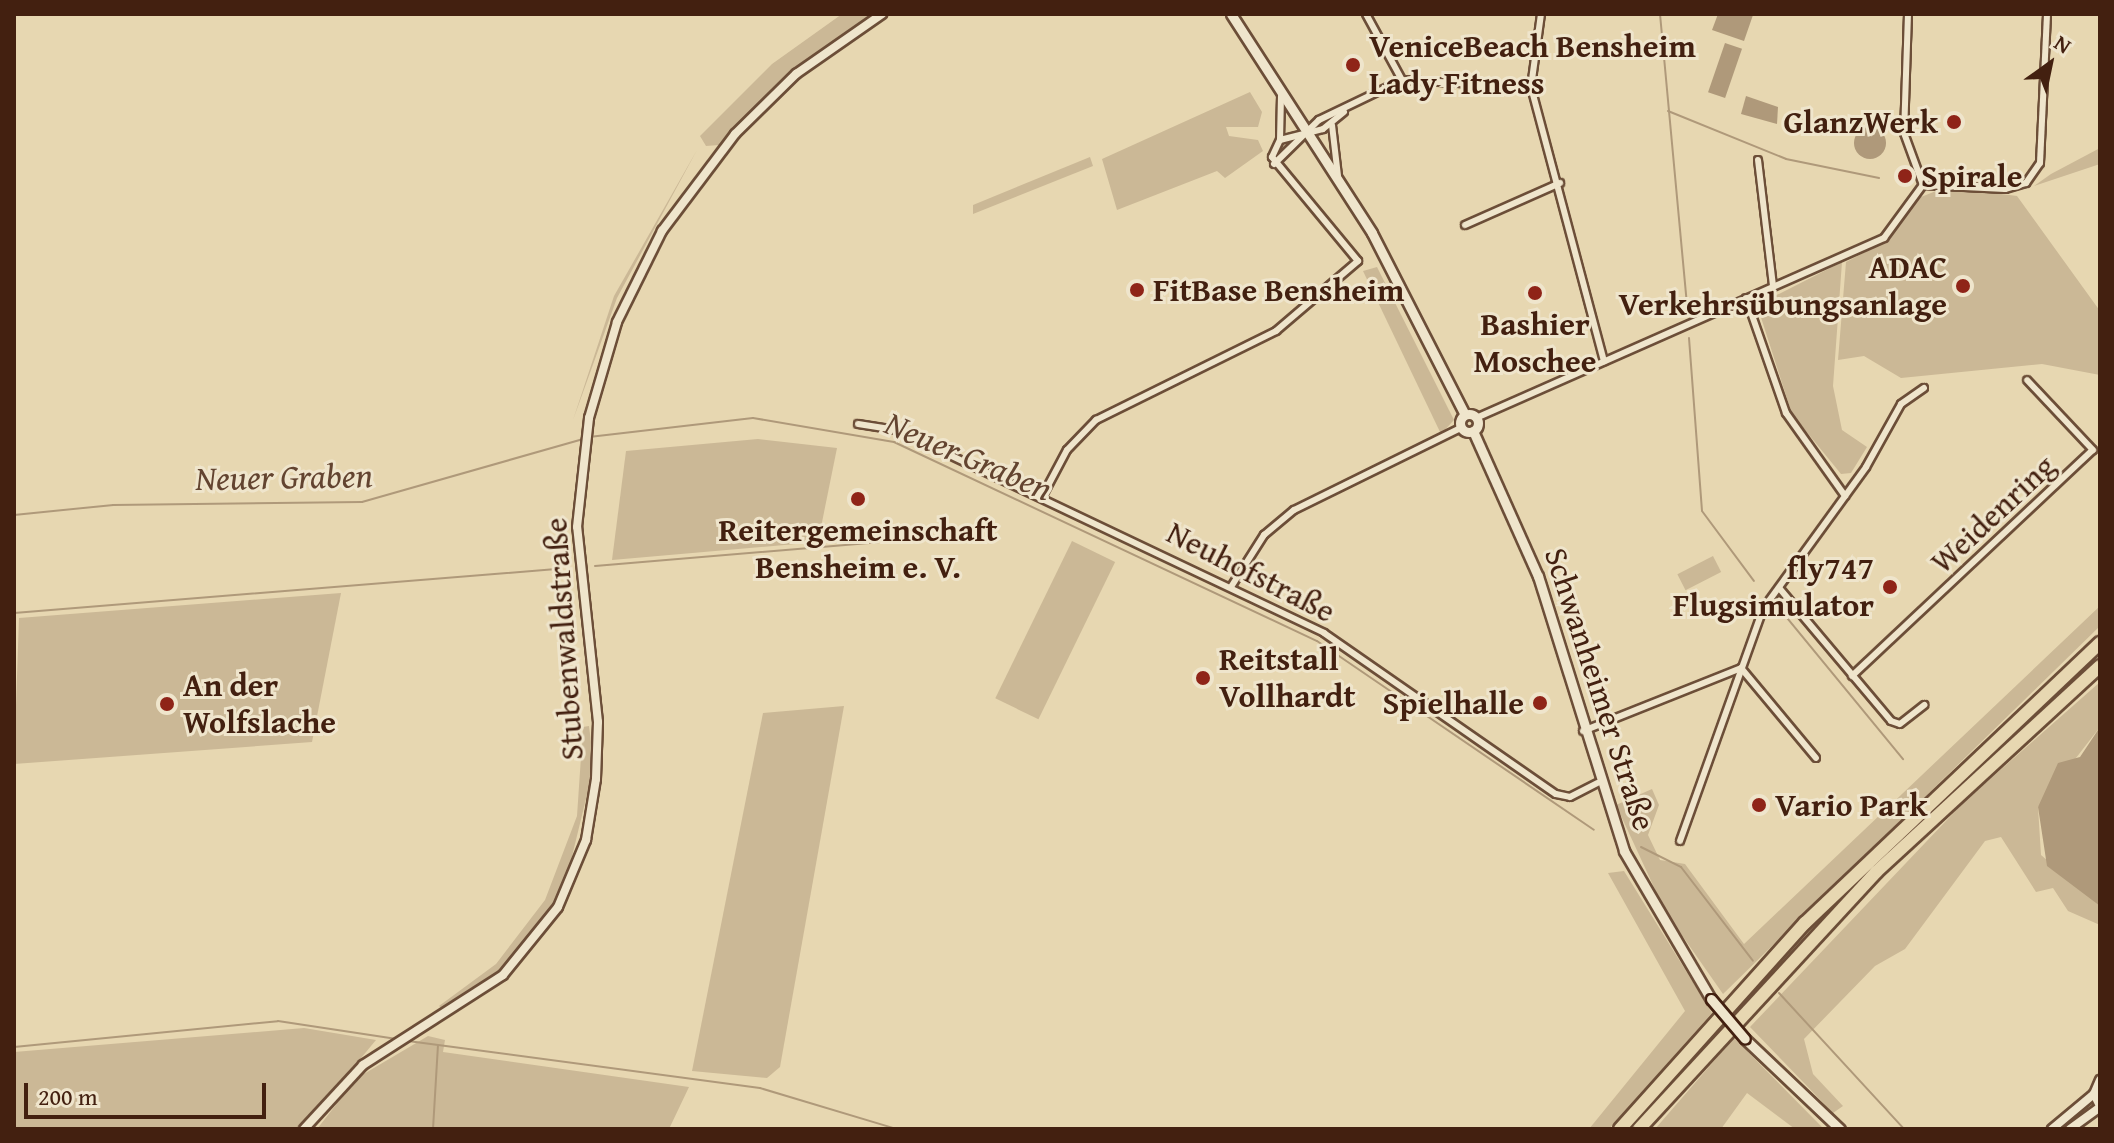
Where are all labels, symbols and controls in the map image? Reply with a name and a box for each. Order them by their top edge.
north arrow [2010,24,2090,104]
text: N [2048,26,2078,61]
place label: VeniceBeach Bensheim Lady Fitness [1369,28,1696,103]
marker: VeniceBeach Bensheim Lady Fitness [1344,56,1362,74]
place label: GlanzWerk [1784,103,1938,141]
marker: GlanzWerk [1945,113,1963,131]
place label: Spirale [1921,157,2022,195]
marker: Spirale [1896,167,1914,185]
place label: ADAC Verkehrsübungsanlage [1618,249,1947,324]
place label: FitBase Bensheim [1153,271,1404,309]
marker: ADAC Verkehrsübungsanlage [1954,277,1972,295]
marker: FitBase Bensheim [1128,281,1146,299]
marker: Bashier Moschee [1526,284,1544,302]
place label: Bashier Moschee [1474,306,1596,381]
water label: Neuer Graben [879,402,1059,508]
street label: Weidenring [1923,447,2063,581]
water label: Neuer Graben [195,454,373,498]
marker: Reitergemeinschaft Bensheim e. V. [849,490,867,508]
place label: Reitergemeinschaft Bensheim e. V. [718,512,998,587]
street label: Neuhofstraße [1160,513,1342,631]
street label: Stubenwaldstraße [536,516,592,762]
street label: Schwanheimer Straße [1536,543,1664,835]
place label: fly747 Flugsimulator [1673,550,1874,625]
marker: fly747 Flugsimulator [1881,578,1899,596]
place label: Reitstall Vollhardt [1219,641,1356,716]
place label: An der Wolfslache [183,667,336,742]
marker: Reitstall Vollhardt [1194,669,1212,687]
place label: Spielhalle [1383,684,1524,722]
marker: Spielhalle [1531,694,1549,712]
marker: An der Wolfslache [158,695,176,713]
place label: Vario Park [1775,786,1928,824]
marker: Vario Park [1750,796,1768,814]
scale bar [28,1067,270,1117]
text: 200 m [38,1079,98,1114]

